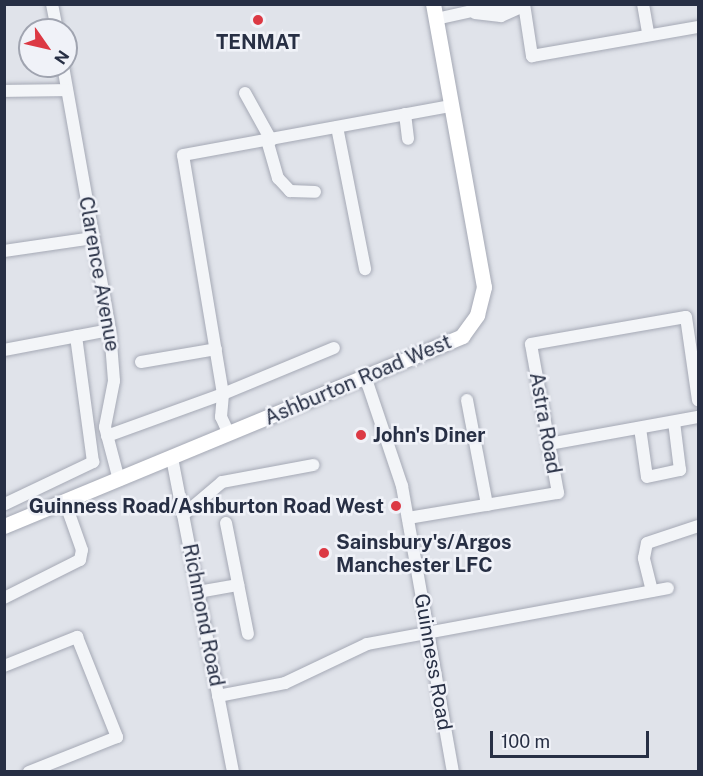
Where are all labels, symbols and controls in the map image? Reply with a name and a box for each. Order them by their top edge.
marker: TENMAT [251,13,265,27]
north arrow [18,18,78,78]
place label: TENMAT [216,30,300,54]
text: N [50,47,73,68]
street label: Clarence Avenue [74,195,124,353]
street label: Ashburton Road West [261,330,455,430]
street label: Astra Road [524,371,566,475]
place label: John's Diner [373,423,486,447]
marker: John's Diner [354,428,368,442]
place label: Guinness Road/Ashburton Road West [28,494,384,518]
marker: Guinness Road/Ashburton Road West [389,499,403,513]
place label: Sainsbury's/Argos Manchester LFC [336,530,512,577]
street label: Richmond Road [177,542,229,688]
marker: Sainsbury's/Argos Manchester LFC [317,546,331,560]
street label: Guinness Road [409,592,457,732]
scale bar [493,719,652,757]
text: 100 m [501,731,550,752]

